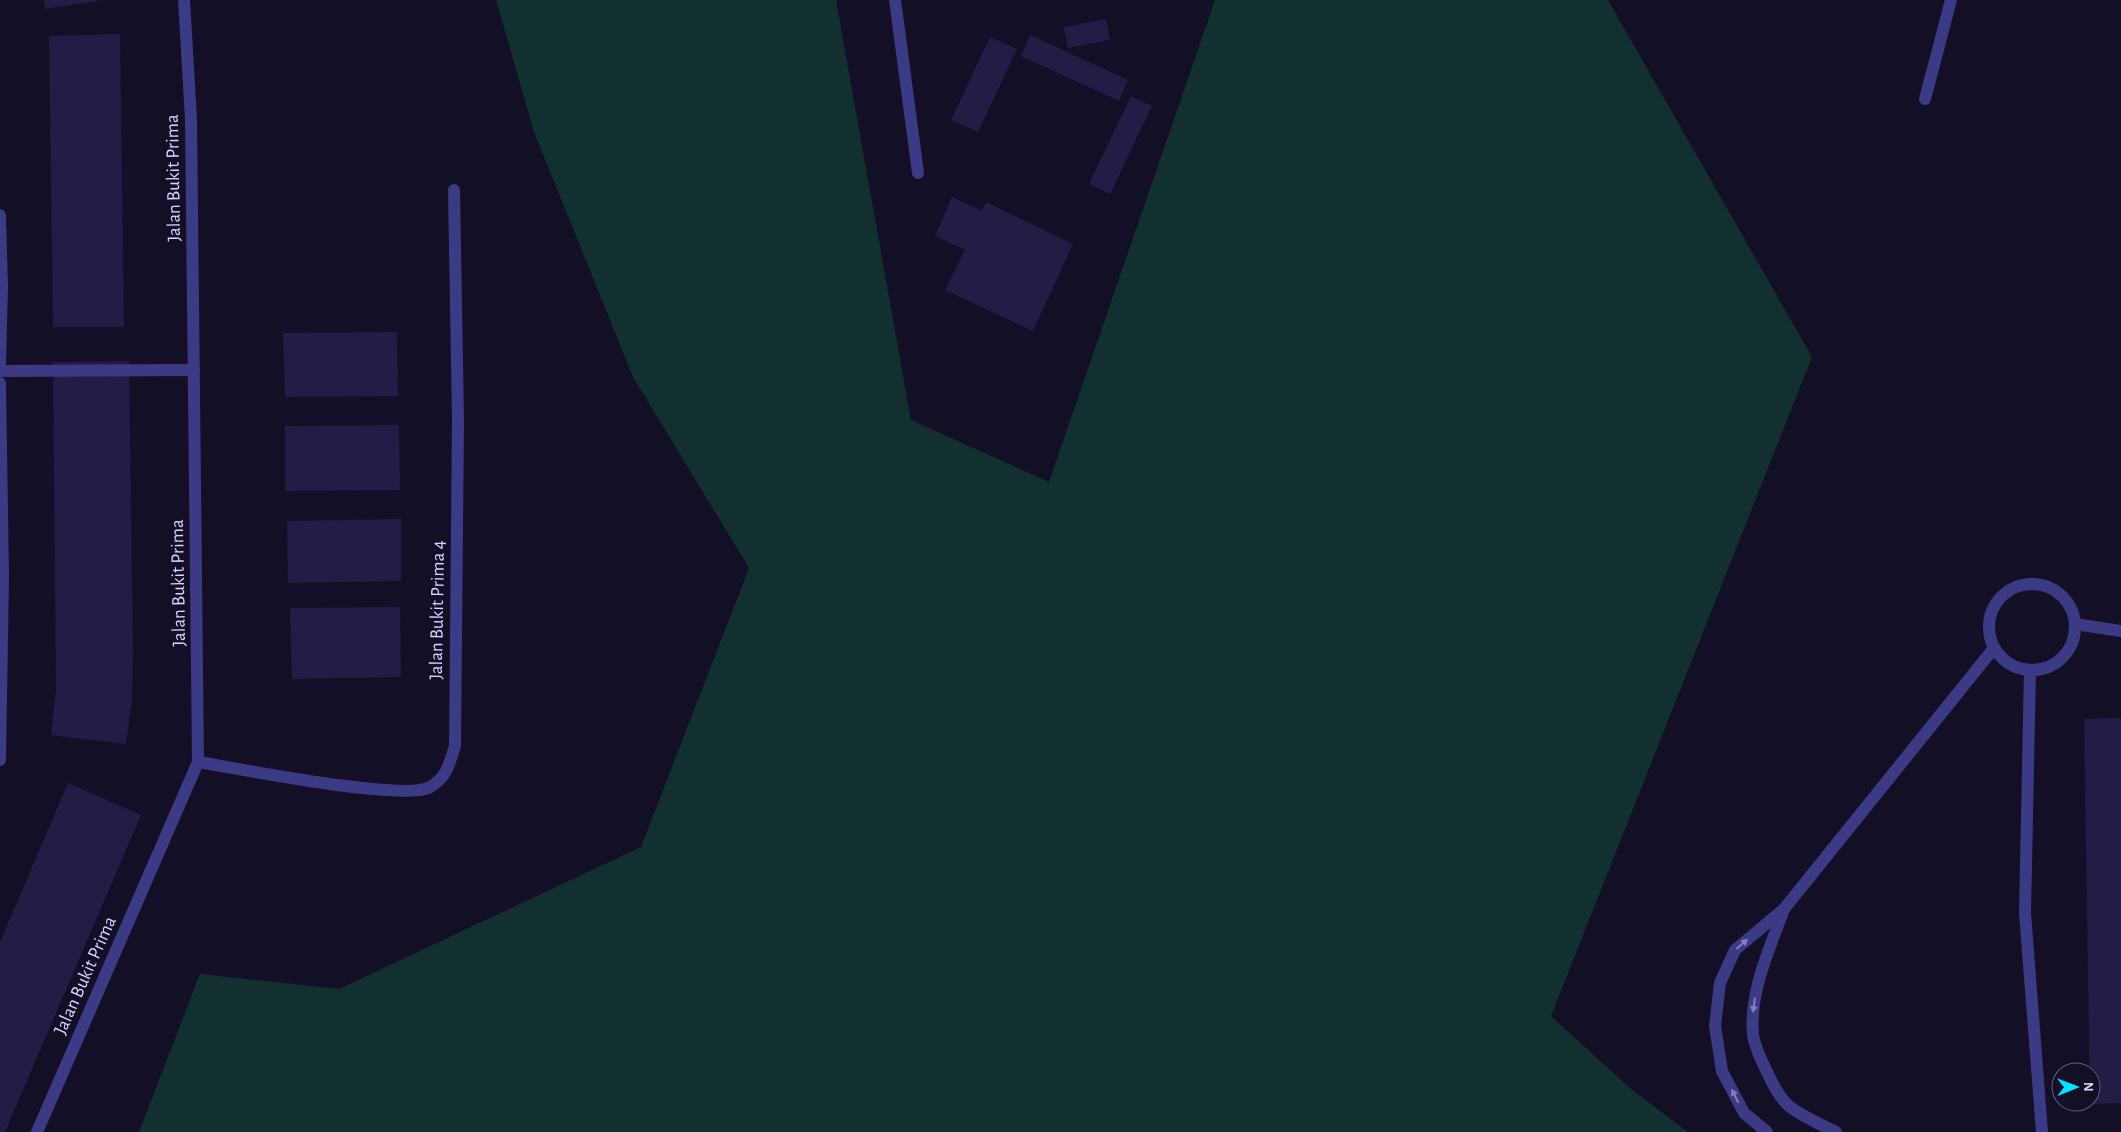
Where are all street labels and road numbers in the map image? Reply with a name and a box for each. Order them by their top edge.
street label: Jalan Bukit Prima [163,114,184,242]
street label: Jalan Bukit Prima [168,519,189,647]
street label: Jalan Bukit Prima 4 [427,540,448,680]
street label: Jalan Bukit Prima [51,913,120,1038]

